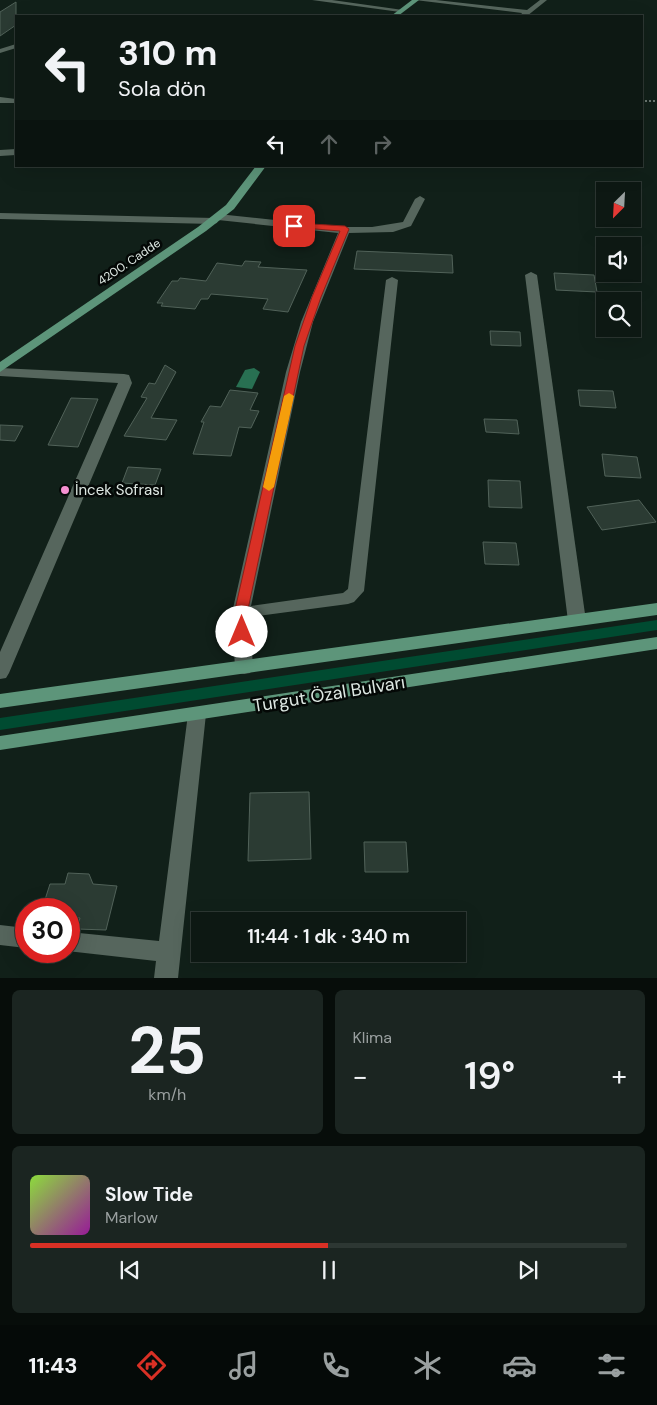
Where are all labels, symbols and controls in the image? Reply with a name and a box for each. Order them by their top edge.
text: 310 m [118,30,217,76]
icon: left [35,35,100,100]
text: Sola dön [118,74,206,103]
icon: left [262,130,290,158]
icon: ahead [315,130,343,158]
icon: right [368,130,396,158]
north arrow [596,182,641,228]
map controls [596,182,641,337]
pin [273,205,315,247]
icon: arrive [280,212,308,240]
street label: 4200. Cadde [94,235,164,289]
button: sound [596,237,641,282]
button: search [596,292,641,337]
place label: İncek Sofrası [75,480,163,500]
marker: İncek Sofrası [59,484,71,496]
position arrow [215,605,267,657]
street label: Turgut Özal Bulvarı [251,670,407,718]
speed limit sign: 30 [15,898,80,963]
text: 11:44 · 1 dk · 340 m [247,924,410,949]
text: 25 [128,1009,206,1093]
text: Klima [353,1027,392,1048]
text: 19° [464,1051,515,1101]
text: − [353,1058,368,1095]
text: + [612,1058,627,1095]
text: km/h [148,1084,186,1105]
text: Slow Tide [105,1182,193,1207]
text: Marlow [105,1207,158,1228]
icon: previous [116,1256,144,1284]
icon: pause [315,1256,343,1284]
icon: next [514,1256,542,1284]
icon: directions [134,1348,169,1383]
icon: music [226,1348,261,1383]
icon: phone [318,1348,353,1383]
icon: climate [410,1348,445,1383]
icon: car [502,1348,537,1383]
icon: filters [594,1348,629,1383]
text: 11:43 [28,1351,78,1380]

